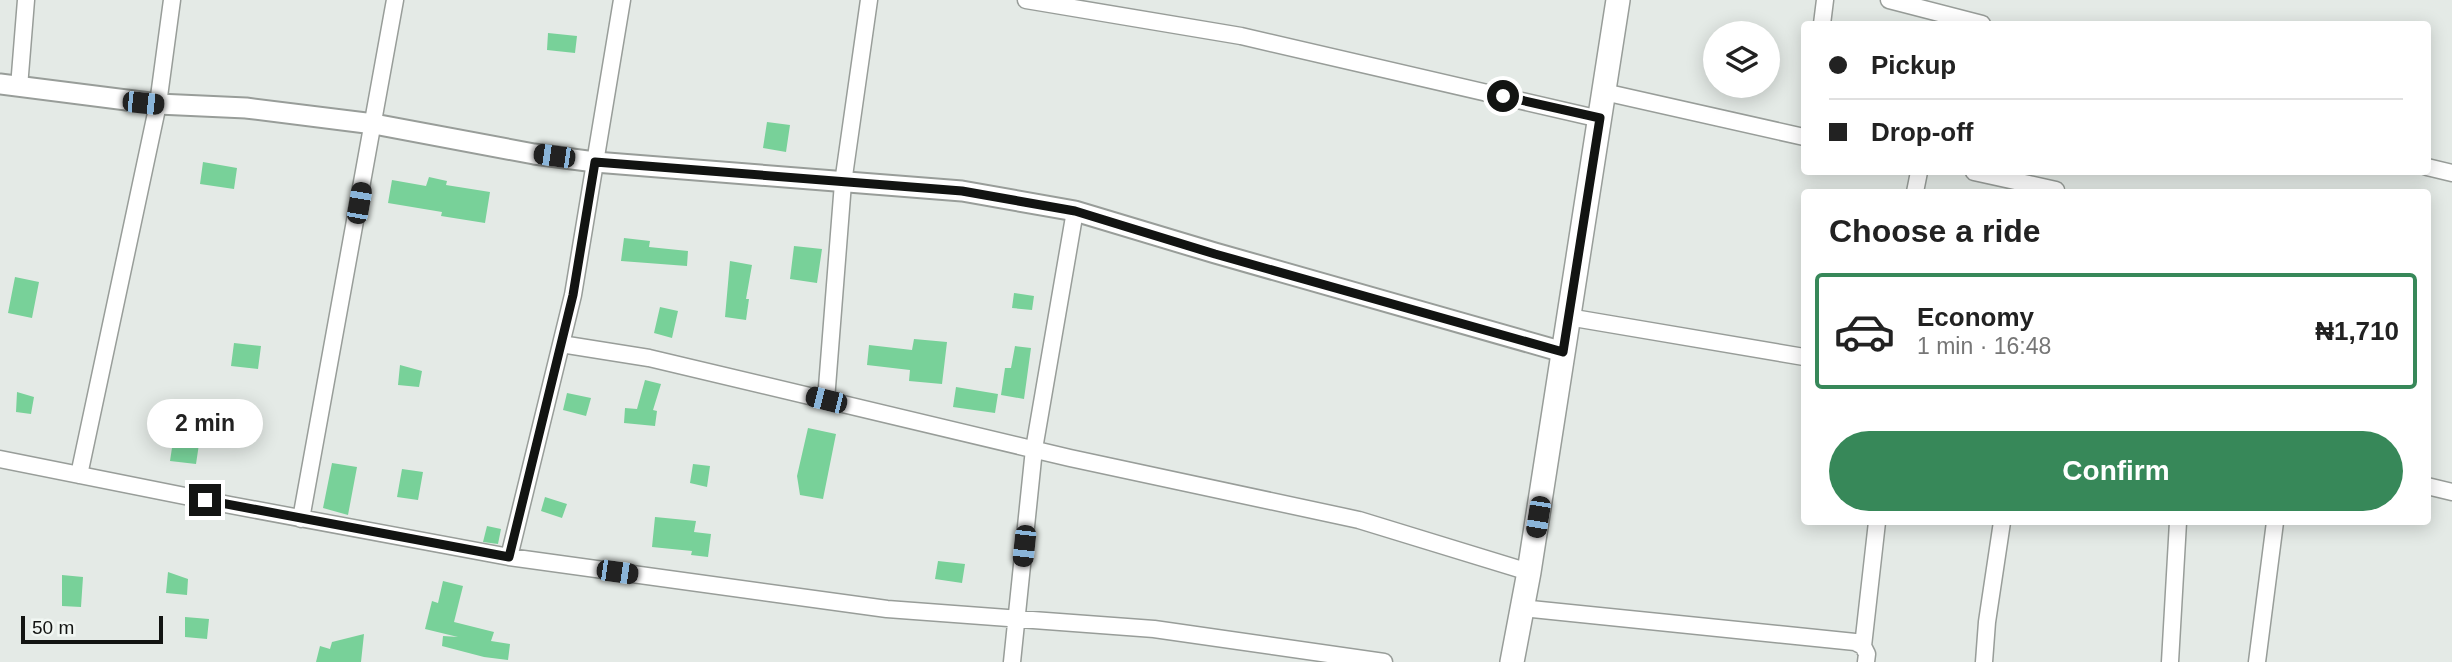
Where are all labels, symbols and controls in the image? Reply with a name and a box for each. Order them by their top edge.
map controls [1703,21,1780,98]
button: layers [1703,21,1780,98]
text: Pickup [1871,50,1956,80]
route start [1487,80,1519,112]
car [122,90,165,116]
text: Drop-off [1871,117,1974,147]
car [532,143,577,169]
car [346,180,373,226]
text: Choose a ride [1829,213,2041,249]
icon: car [1833,300,1896,363]
text: Economy [1917,302,2034,332]
text: ₦1,710 [2315,316,2399,346]
text: 1 min · 16:48 [1917,333,2051,359]
car [804,385,849,415]
callout: 2 min [147,398,263,448]
text: 2 min [175,410,235,436]
button: Confirm [1829,431,2403,511]
route end [189,484,221,516]
car [1525,495,1552,539]
car [1012,524,1037,568]
car [595,559,640,585]
scale bar [21,613,163,645]
text: 50 m [32,617,74,638]

